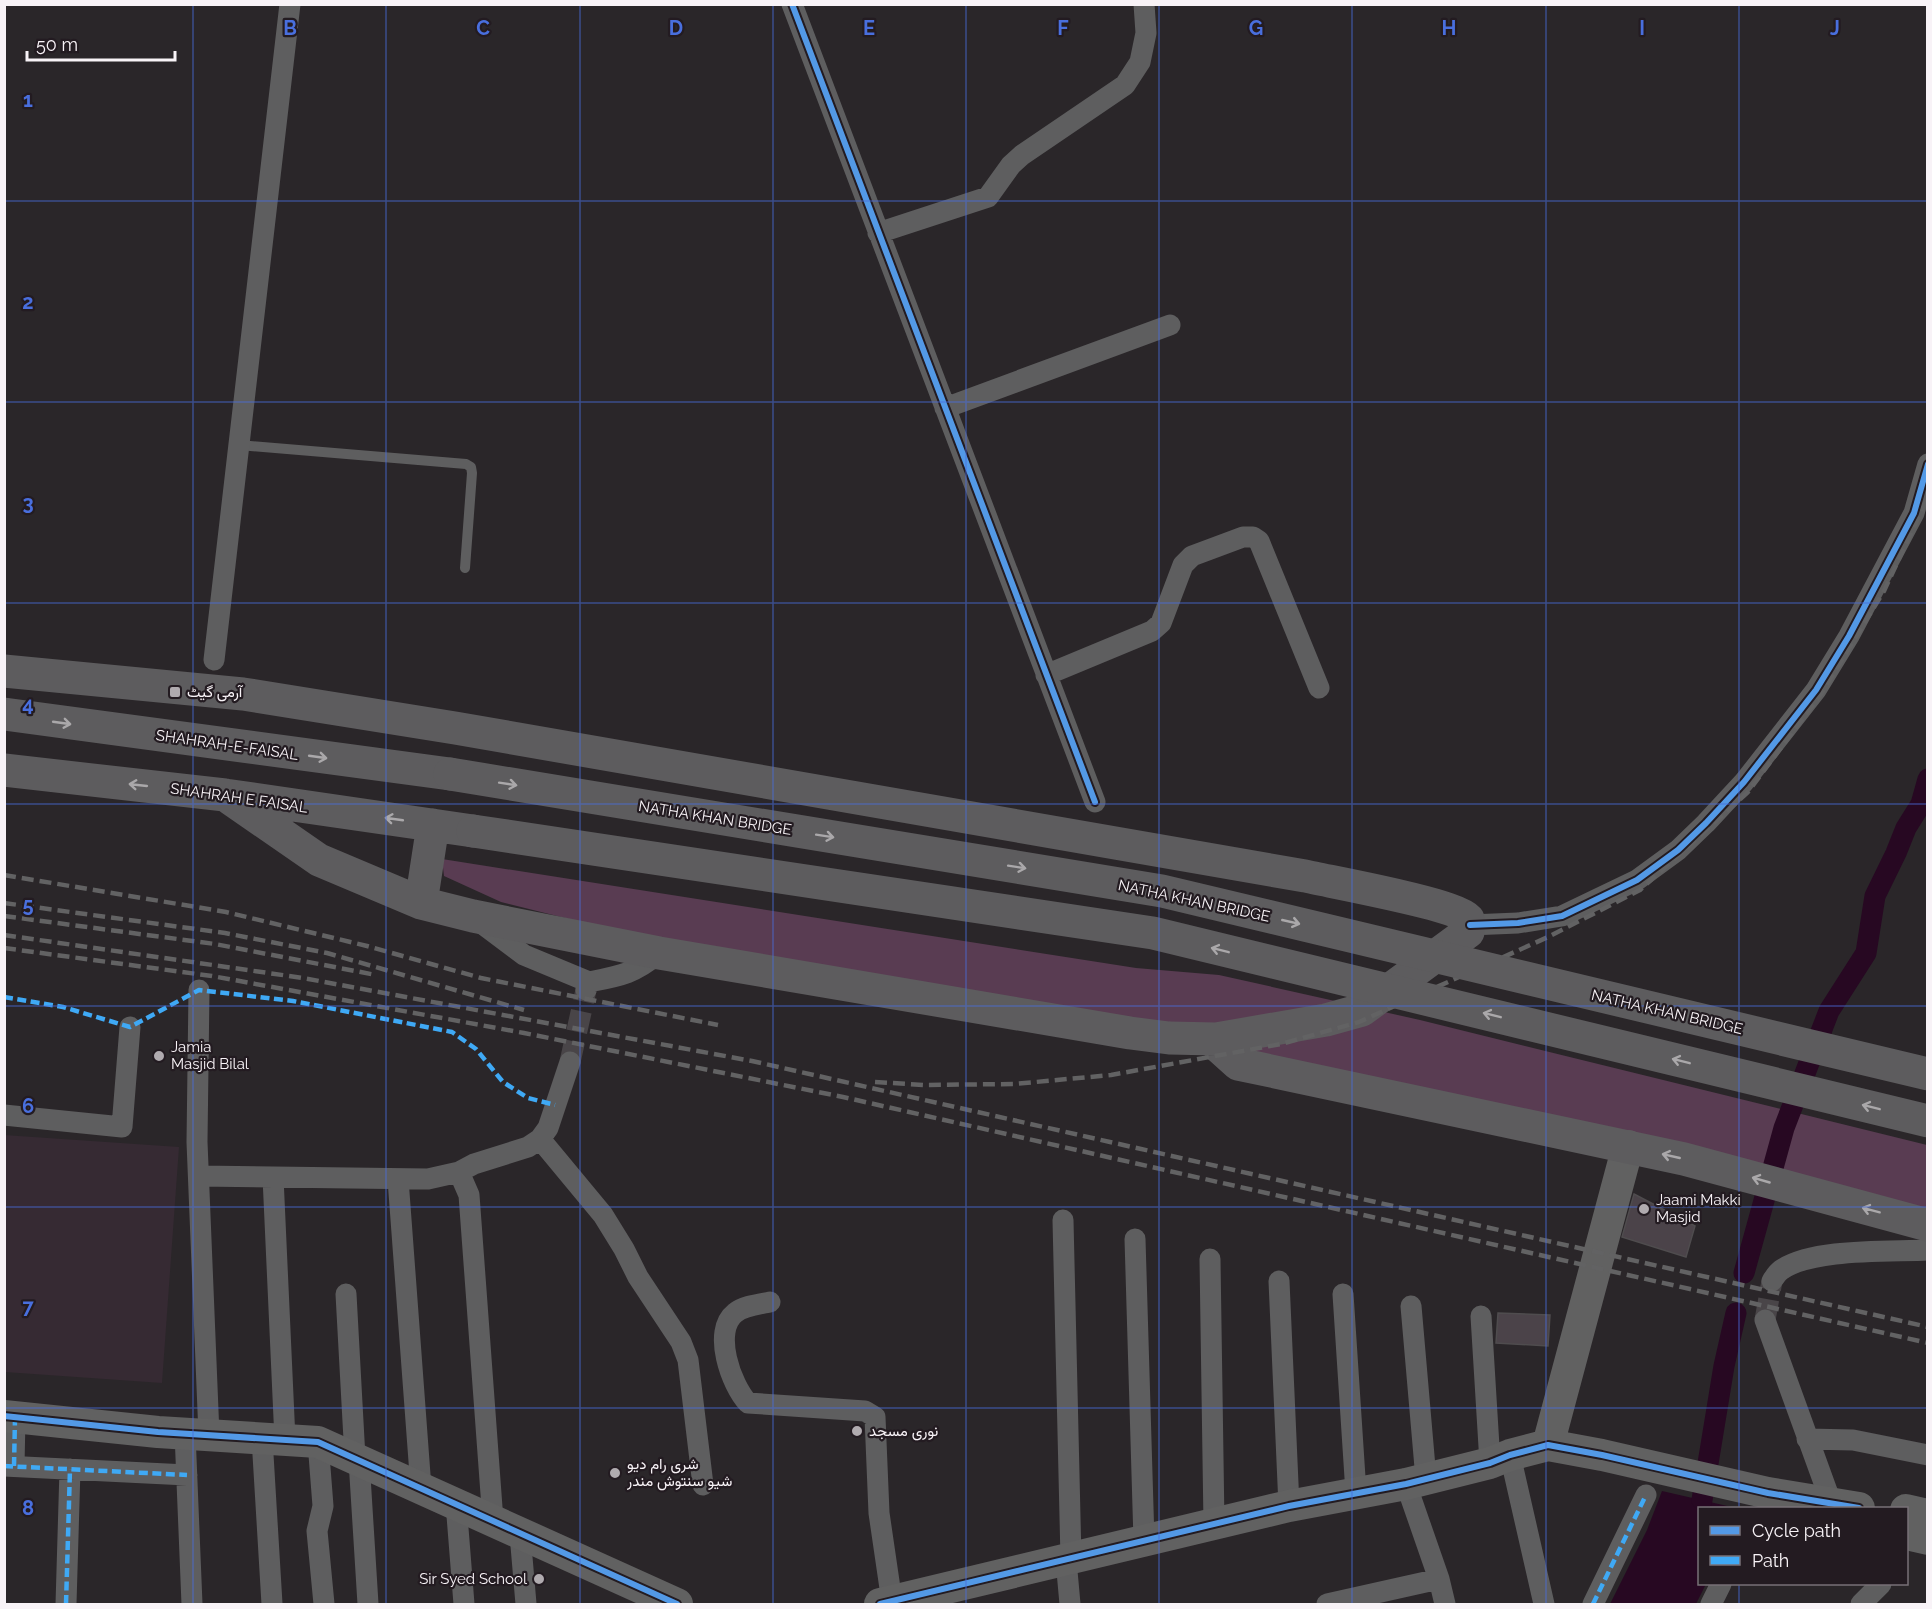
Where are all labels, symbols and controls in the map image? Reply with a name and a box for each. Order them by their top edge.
text: B [283,16,297,40]
text: C [476,16,490,40]
text: D [669,16,683,40]
text: E [863,16,875,40]
text: F [1057,16,1069,40]
text: G [1249,16,1263,40]
text: H [1442,16,1456,40]
text: I [1639,16,1645,40]
text: J [1830,16,1840,40]
scale bar [27,24,176,62]
text: 50 m [36,34,78,55]
text: 1 [23,88,33,112]
text: 2 [22,290,34,314]
text: 3 [22,491,34,515]
place label: آرمی گیٹ [187,683,244,702]
marker: آرمی گیٹ [168,685,182,699]
text: 4 [22,692,34,716]
one-way arrow [52,717,72,728]
street label: SHAHRAH-E-FAISAL [155,726,300,764]
one-way arrow [308,751,328,762]
one-way arrow [498,778,517,789]
one-way arrow [129,779,149,790]
street label: SHAHRAH E FAISAL [169,779,309,817]
street label: NATHA KHAN BRIDGE [637,797,793,839]
one-way arrow [385,814,405,825]
one-way arrow [814,830,834,841]
one-way arrow [1007,862,1027,873]
street label: NATHA KHAN BRIDGE [1116,876,1272,926]
text: 5 [22,893,34,917]
one-way arrow [1281,916,1300,928]
one-way arrow [1211,943,1230,955]
street label: NATHA KHAN BRIDGE [1590,986,1744,1038]
one-way arrow [1482,1009,1501,1021]
place label: Jamia Masjid Bilal [171,1038,250,1073]
marker: Jamia Masjid Bilal [152,1049,166,1063]
one-way arrow [1672,1055,1691,1067]
text: 6 [22,1094,34,1118]
one-way arrow [1861,1101,1880,1113]
one-way arrow [1662,1149,1681,1161]
one-way arrow [1752,1174,1771,1186]
place label: Jaami Makki Masjid [1656,1191,1741,1226]
marker: Jaami Makki Masjid [1637,1202,1651,1216]
one-way arrow [1862,1203,1881,1215]
text: 7 [22,1295,34,1319]
place label: نوری مسجد [869,1422,938,1441]
marker: نوری مسجد [850,1424,864,1438]
place label: شری رام دیو شیو سنتوش مندر [626,1455,732,1491]
marker: شری رام دیو شیو سنتوش مندر [608,1466,622,1480]
text: 8 [22,1496,34,1520]
legend [1698,1507,1908,1585]
text: Cycle path [1752,1520,1841,1541]
text: Path [1752,1550,1789,1571]
place label: Sir Syed School [419,1570,528,1588]
marker: Sir Syed School [532,1572,546,1586]

